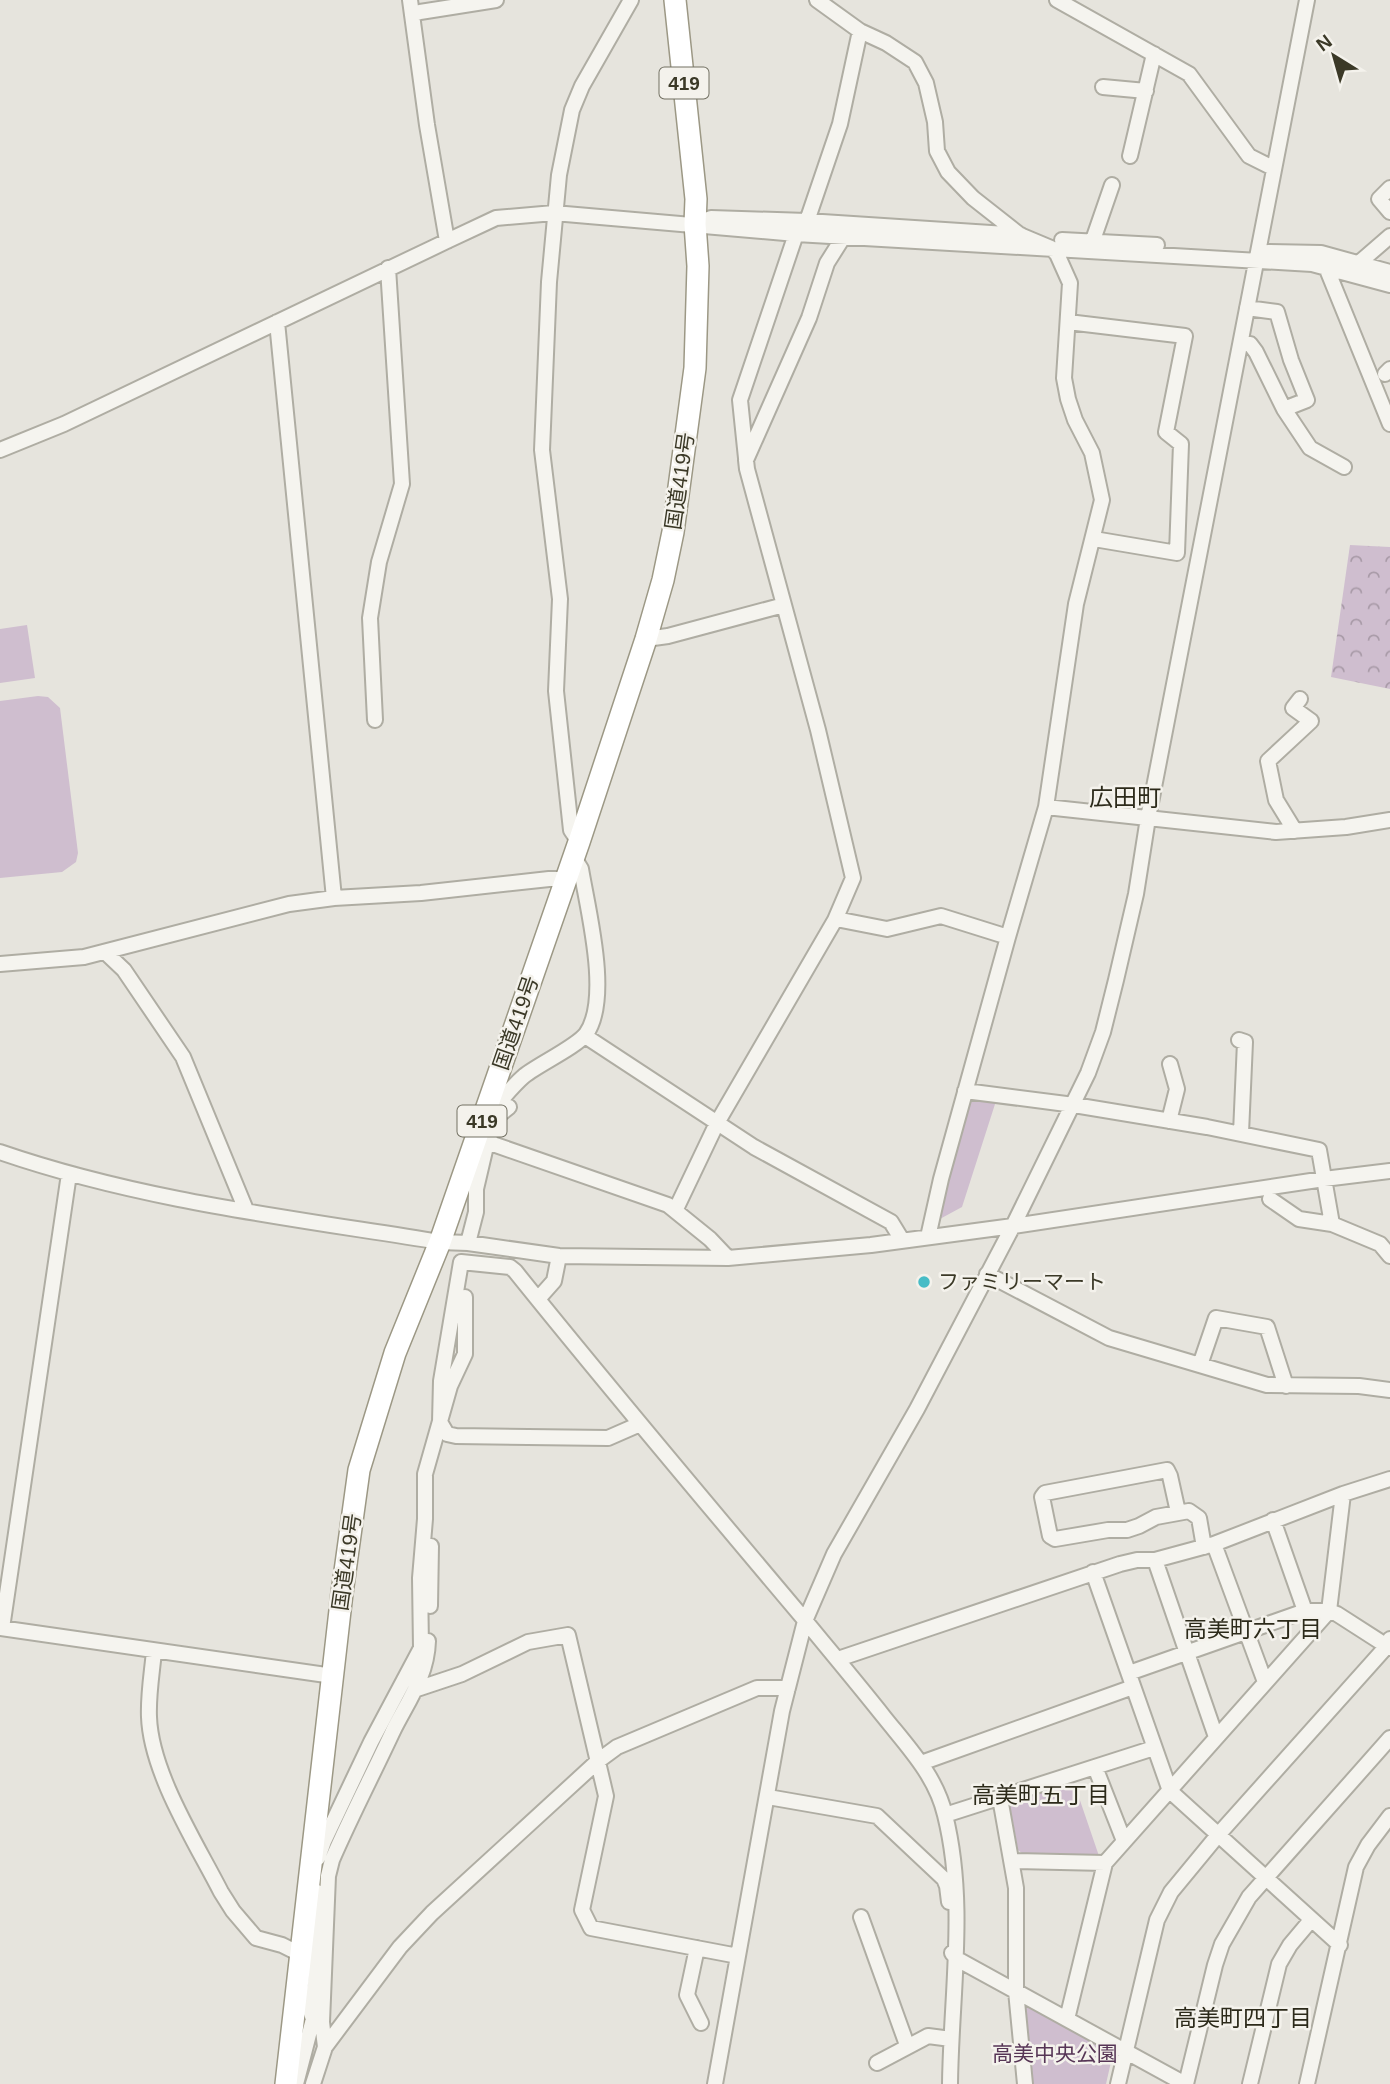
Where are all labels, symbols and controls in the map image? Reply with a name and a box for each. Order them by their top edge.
north arrow [1299,21,1369,91]
text: N [1312,30,1336,55]
road number: 419 [660,68,708,99]
street label: 国道419号 [661,431,698,531]
district label: 広田町 [1089,784,1161,811]
street label: 国道419号 [489,973,542,1073]
road number: 419 [458,1106,506,1136]
place label: ファミリーマート [938,1270,1106,1293]
marker: ファミリーマート [916,1274,932,1290]
street label: 国道419号 [328,1512,365,1612]
district label: 高美町六丁目 [1184,1616,1322,1642]
district label: 高美町五丁目 [972,1782,1110,1808]
district label: 高美町四丁目 [1174,2005,1312,2031]
park label: 高美中央公園 [992,2042,1118,2065]

